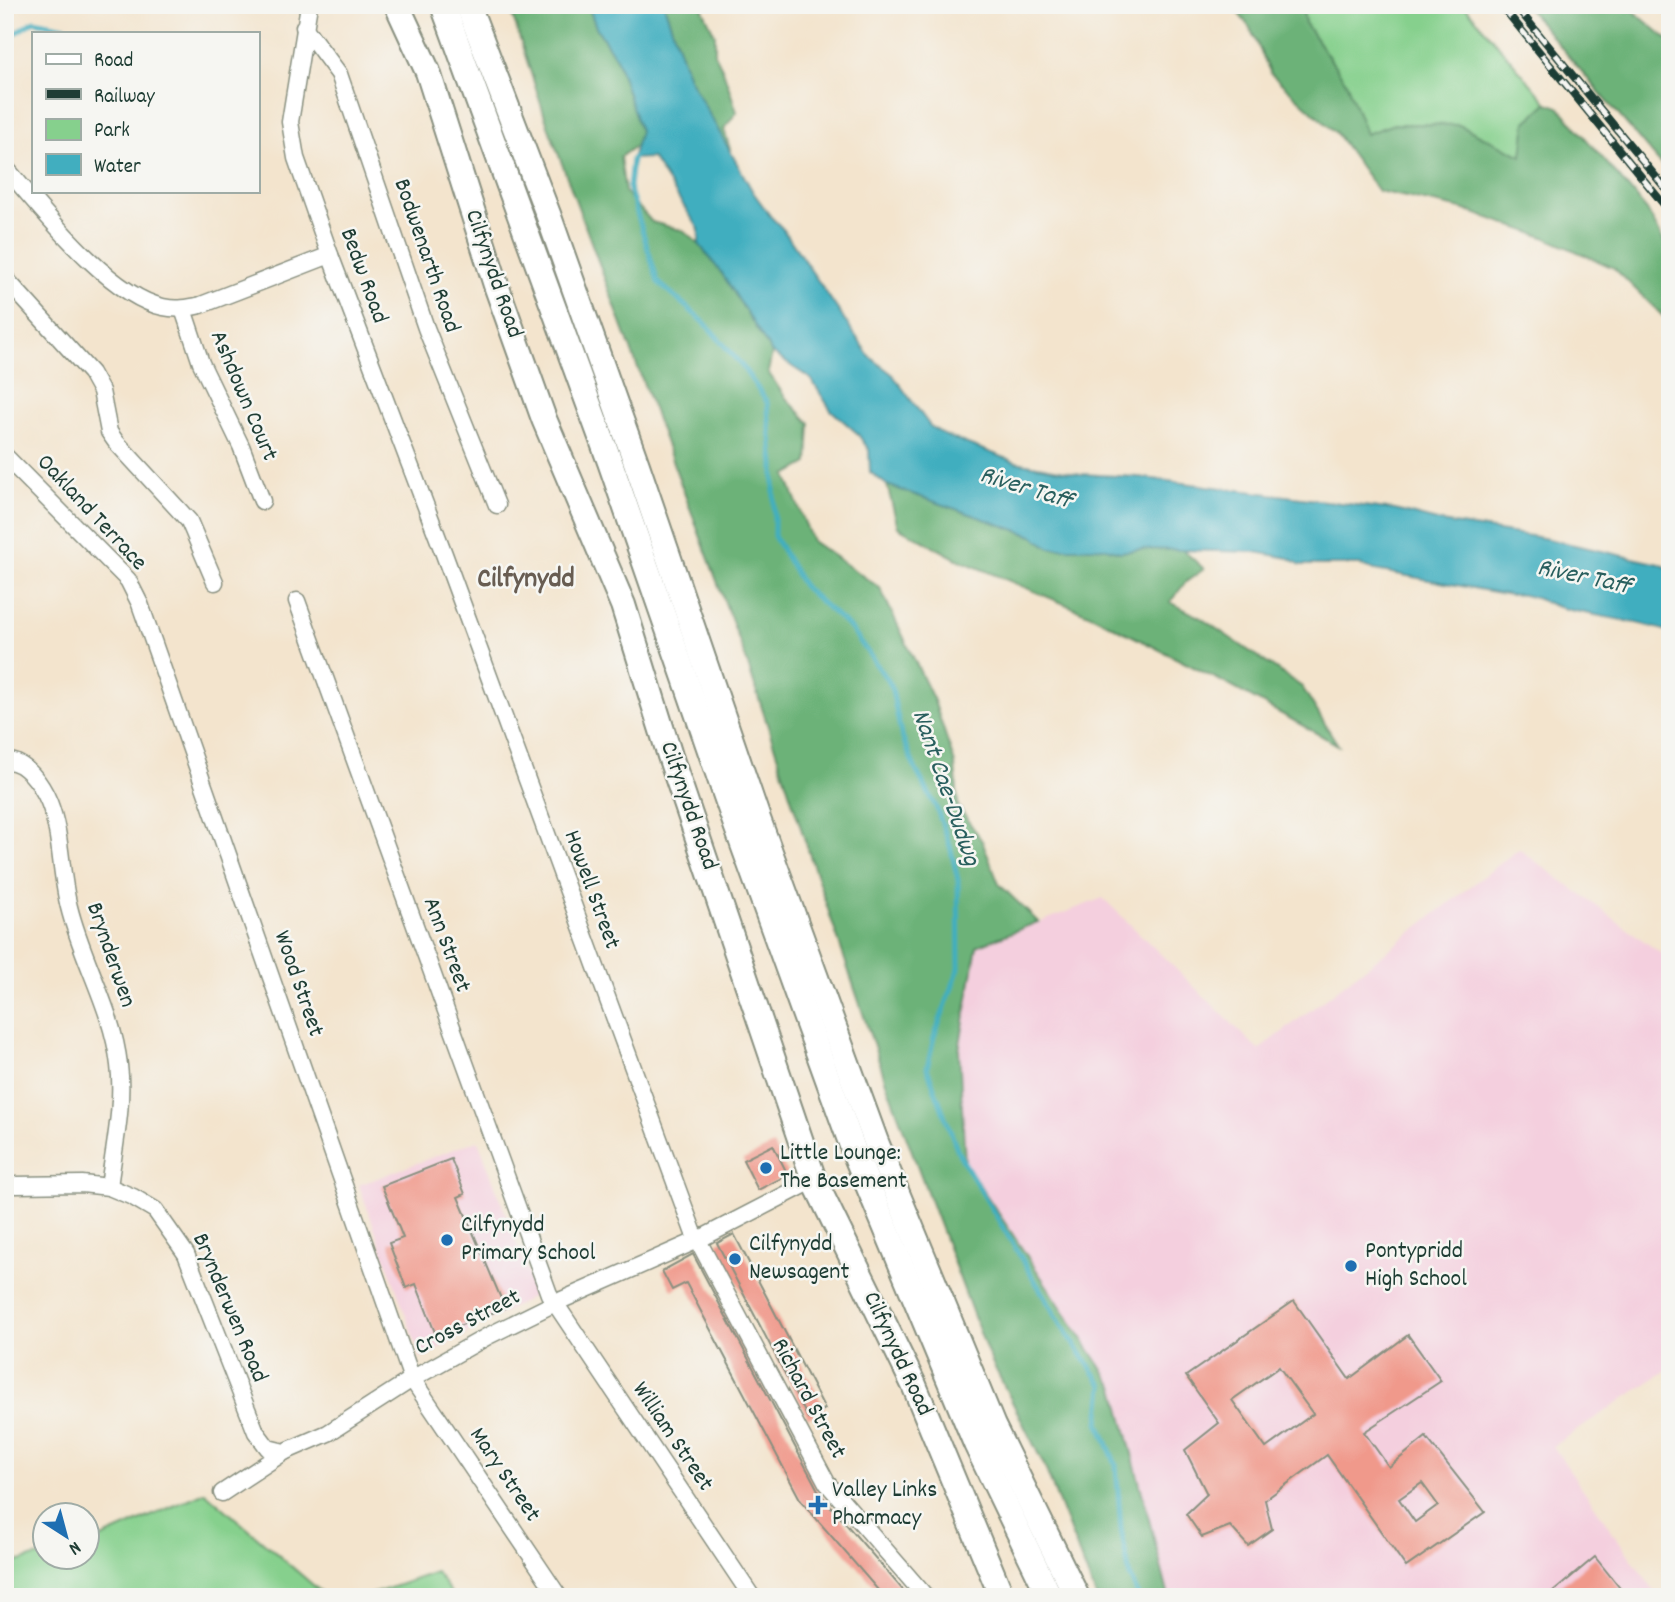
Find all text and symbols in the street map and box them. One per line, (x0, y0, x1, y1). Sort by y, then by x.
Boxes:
legend (32, 32, 259, 192)
text: Road (94, 47, 133, 77)
text: Railway (94, 83, 155, 113)
text: Park (94, 117, 130, 147)
text: Water (94, 153, 141, 183)
street label: Bodwenarth Road (384, 174, 468, 338)
street label: Cilfynydd Road (455, 205, 531, 343)
street label: Bedw Road (330, 224, 396, 328)
street label: Ashdown Court (200, 325, 286, 467)
street label: Oakland Terrace (28, 447, 154, 579)
water label: River Taff (975, 457, 1080, 522)
water label: River Taff (1533, 550, 1638, 607)
district label: Cilfynydd (477, 561, 575, 601)
water label: Nant Cae-Dudwg (901, 705, 990, 873)
street label: Cilfynydd Road (650, 737, 726, 875)
street label: Howell Street (554, 826, 628, 954)
street label: Ann Street (413, 893, 479, 998)
street label: Brynderwen (76, 898, 144, 1012)
street label: Wood Street (264, 926, 332, 1042)
place label: Little Lounge: The Basement (780, 1137, 907, 1199)
marker: Little Lounge: The Basement (758, 1160, 774, 1176)
place label: Cilfynydd Primary School (461, 1209, 596, 1271)
street label: Brynderwen Road (182, 1228, 276, 1388)
place label: Cilfynydd Newsagent (749, 1228, 849, 1290)
marker: Cilfynydd Primary School (439, 1232, 455, 1248)
place label: Pontypridd High School (1365, 1235, 1467, 1297)
marker: Cilfynydd Newsagent (727, 1251, 743, 1267)
marker: Pontypridd High School (1343, 1258, 1359, 1274)
street label: Cross Street (409, 1281, 527, 1365)
street label: Cilfynydd Road (853, 1286, 941, 1422)
street label: Richard Street (762, 1333, 854, 1465)
street label: William Street (623, 1375, 721, 1499)
street label: Mary Street (460, 1421, 548, 1529)
place label: Valley Links Pharmacy (832, 1474, 937, 1536)
marker: Valley Links Pharmacy (810, 1497, 826, 1513)
north arrow (32, 1500, 102, 1570)
text: N (62, 1533, 86, 1561)

